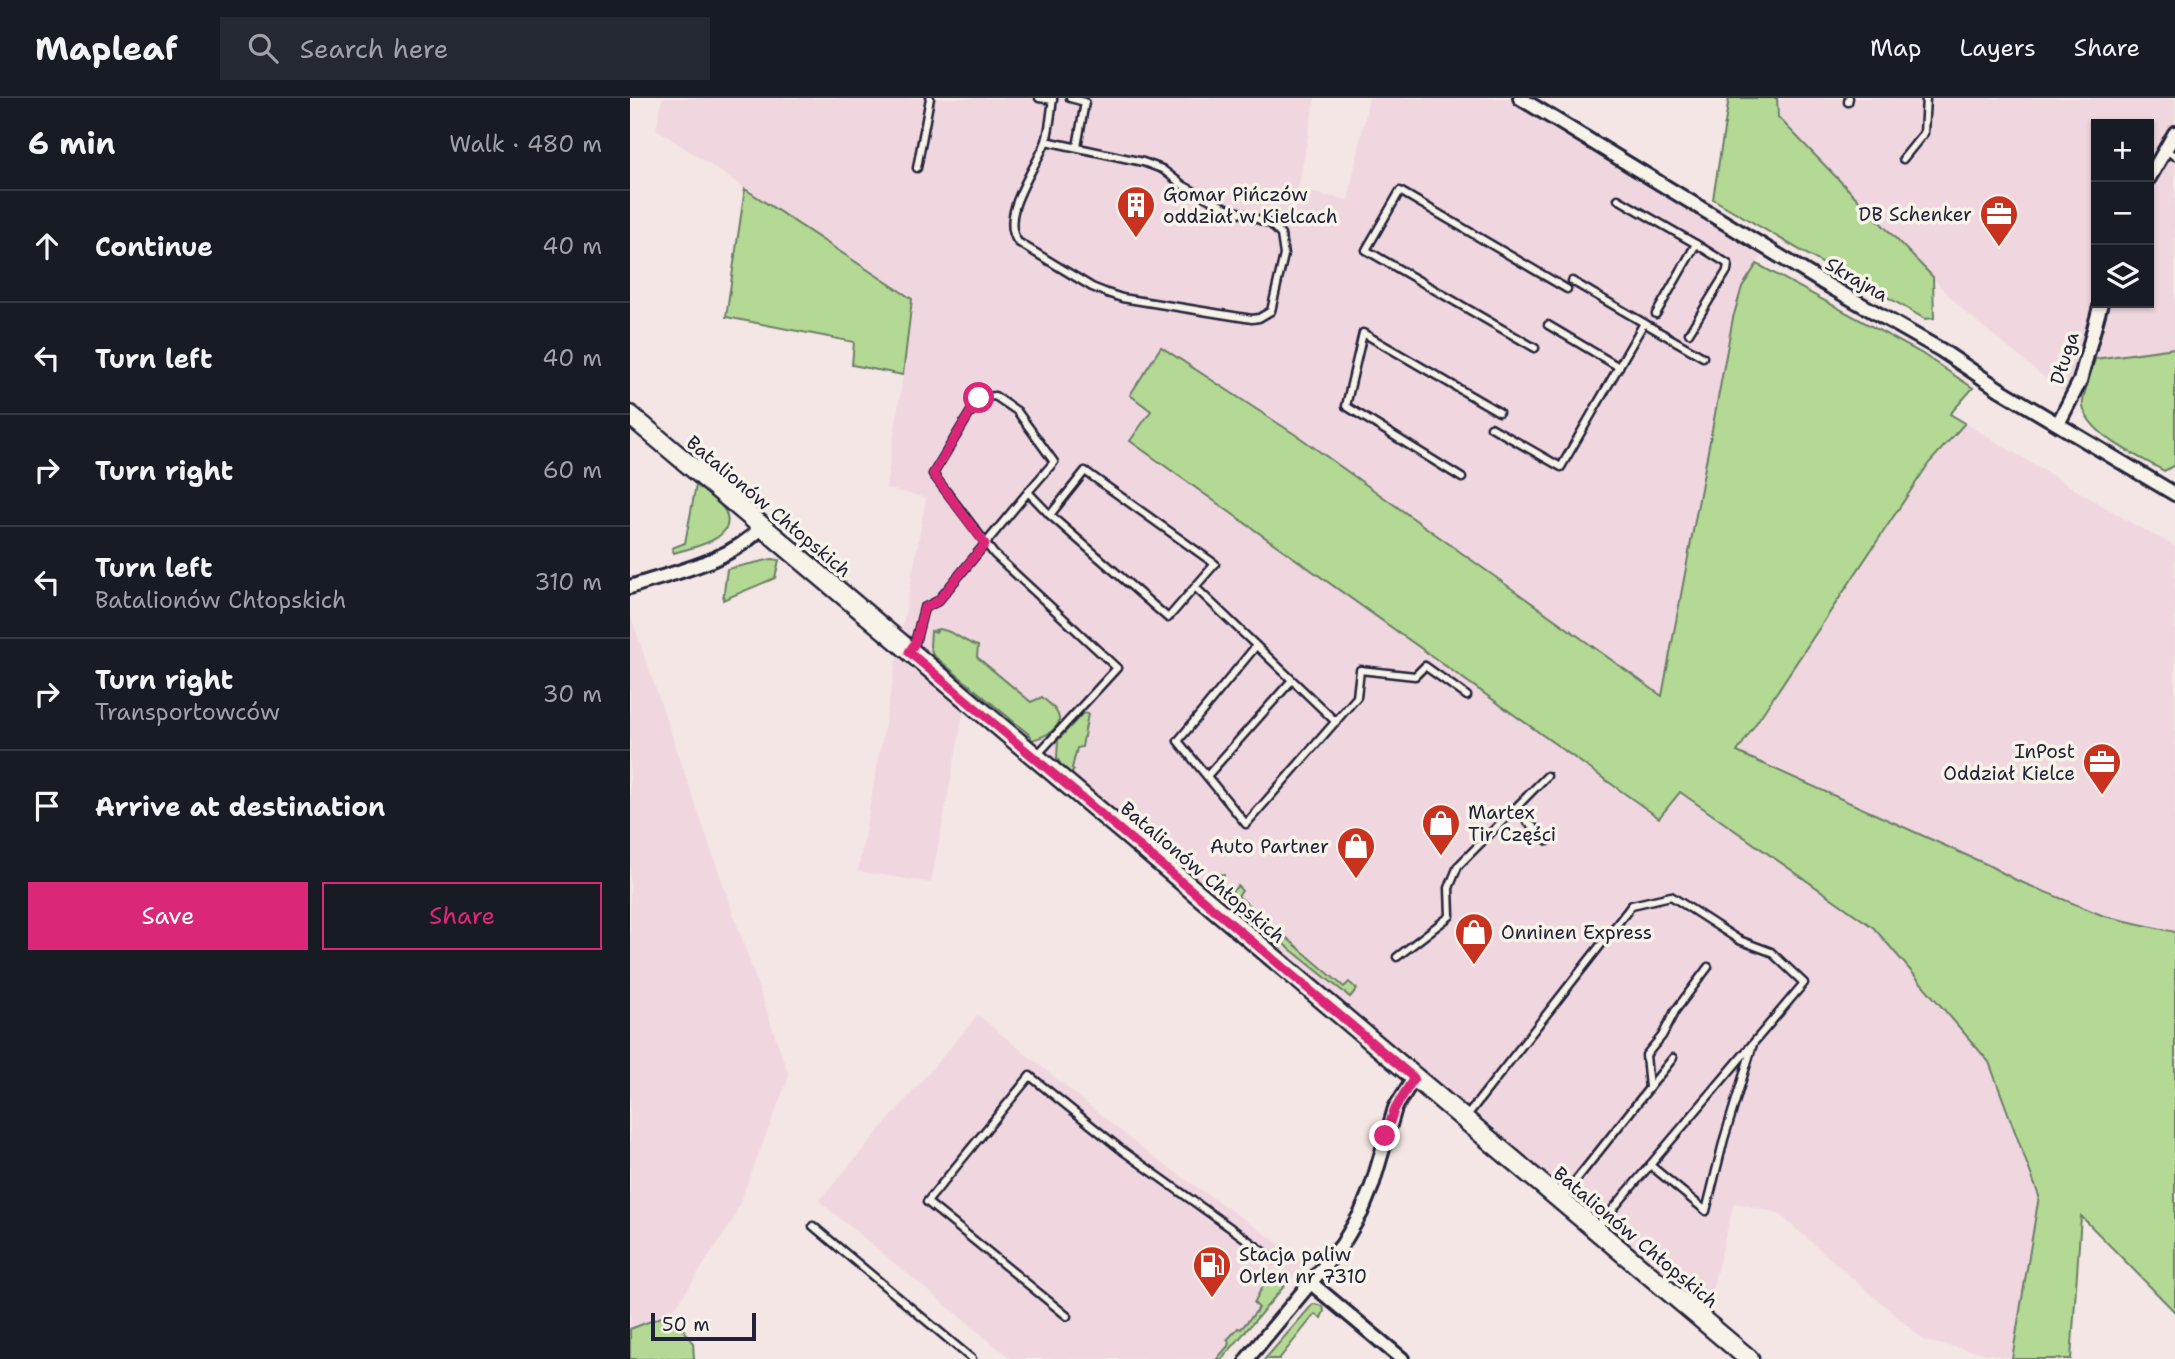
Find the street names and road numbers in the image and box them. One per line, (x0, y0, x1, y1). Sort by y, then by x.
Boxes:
street label: Skrajna (1821, 251, 1893, 308)
street label: Długa (2044, 328, 2085, 388)
street label: Batalionów Chłopskich (681, 430, 856, 583)
street label: Batalionów Chłopskich (1115, 796, 1290, 949)
street label: Batalionów Chłopskich (1548, 1161, 1723, 1314)

